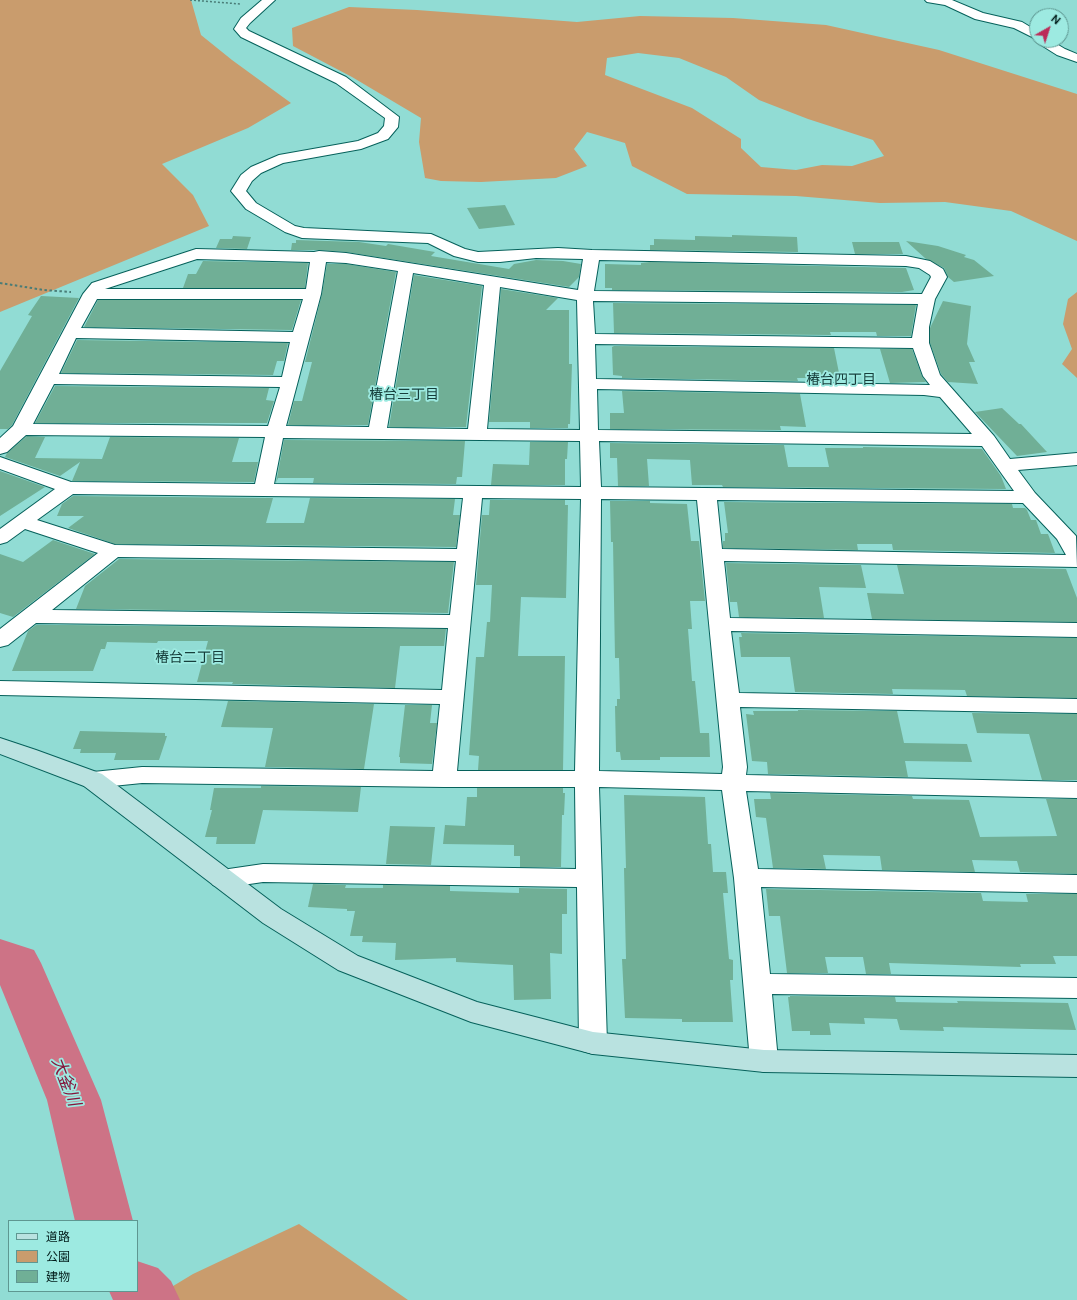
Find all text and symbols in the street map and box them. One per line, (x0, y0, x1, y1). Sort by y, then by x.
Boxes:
north arrow (1029, 8, 1069, 48)
text: N (1048, 11, 1063, 27)
district label: 椿台四丁目 (806, 372, 876, 388)
district label: 椿台三丁目 (369, 387, 439, 403)
district label: 椿台二丁目 (155, 650, 225, 666)
water label: 大釜川 (46, 1055, 84, 1109)
legend (8, 1220, 138, 1292)
text: 道路 (46, 1229, 70, 1245)
text: 公園 (46, 1249, 70, 1265)
text: 建物 (46, 1269, 70, 1285)

